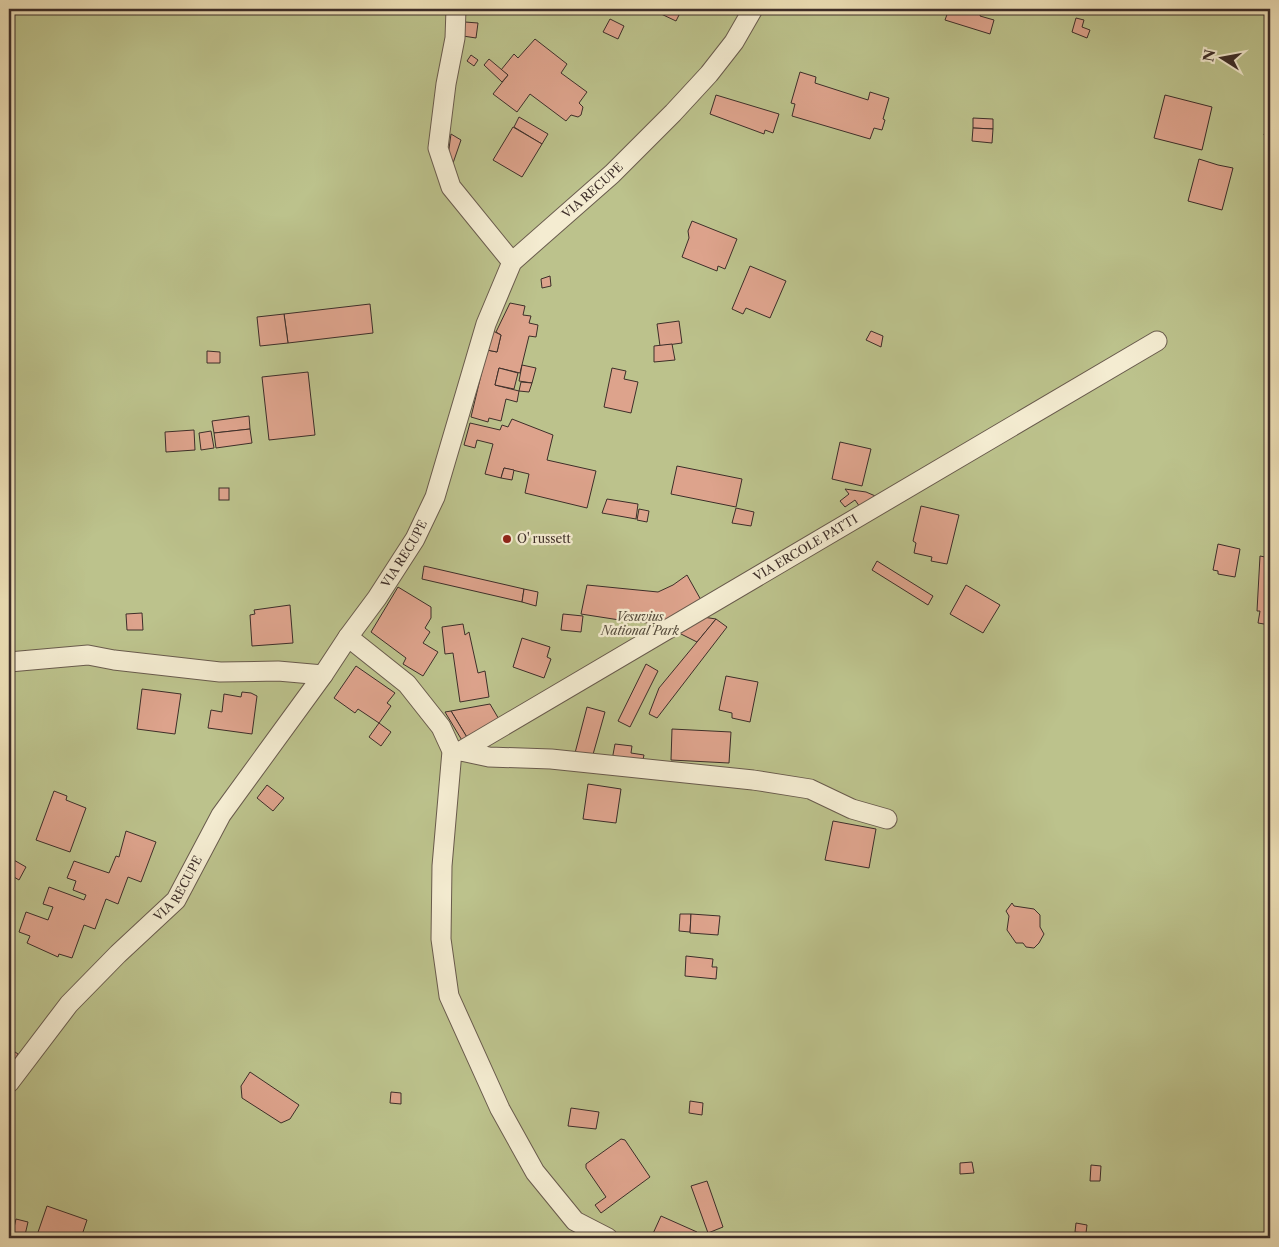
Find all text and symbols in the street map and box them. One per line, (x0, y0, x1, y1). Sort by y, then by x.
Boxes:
north arrow (1196, 32, 1246, 82)
text: N (1199, 48, 1219, 63)
street label: VIA RECUPE (558, 159, 626, 222)
street label: VIA ERCOLE PATTI (750, 511, 860, 584)
street label: VIA RECUPE (377, 517, 430, 591)
place label: O' russett (517, 531, 571, 546)
marker: O' russett (501, 533, 513, 545)
park label: Vesuvius National Park (600, 609, 680, 638)
street label: VIA RECUPE (150, 853, 205, 925)

